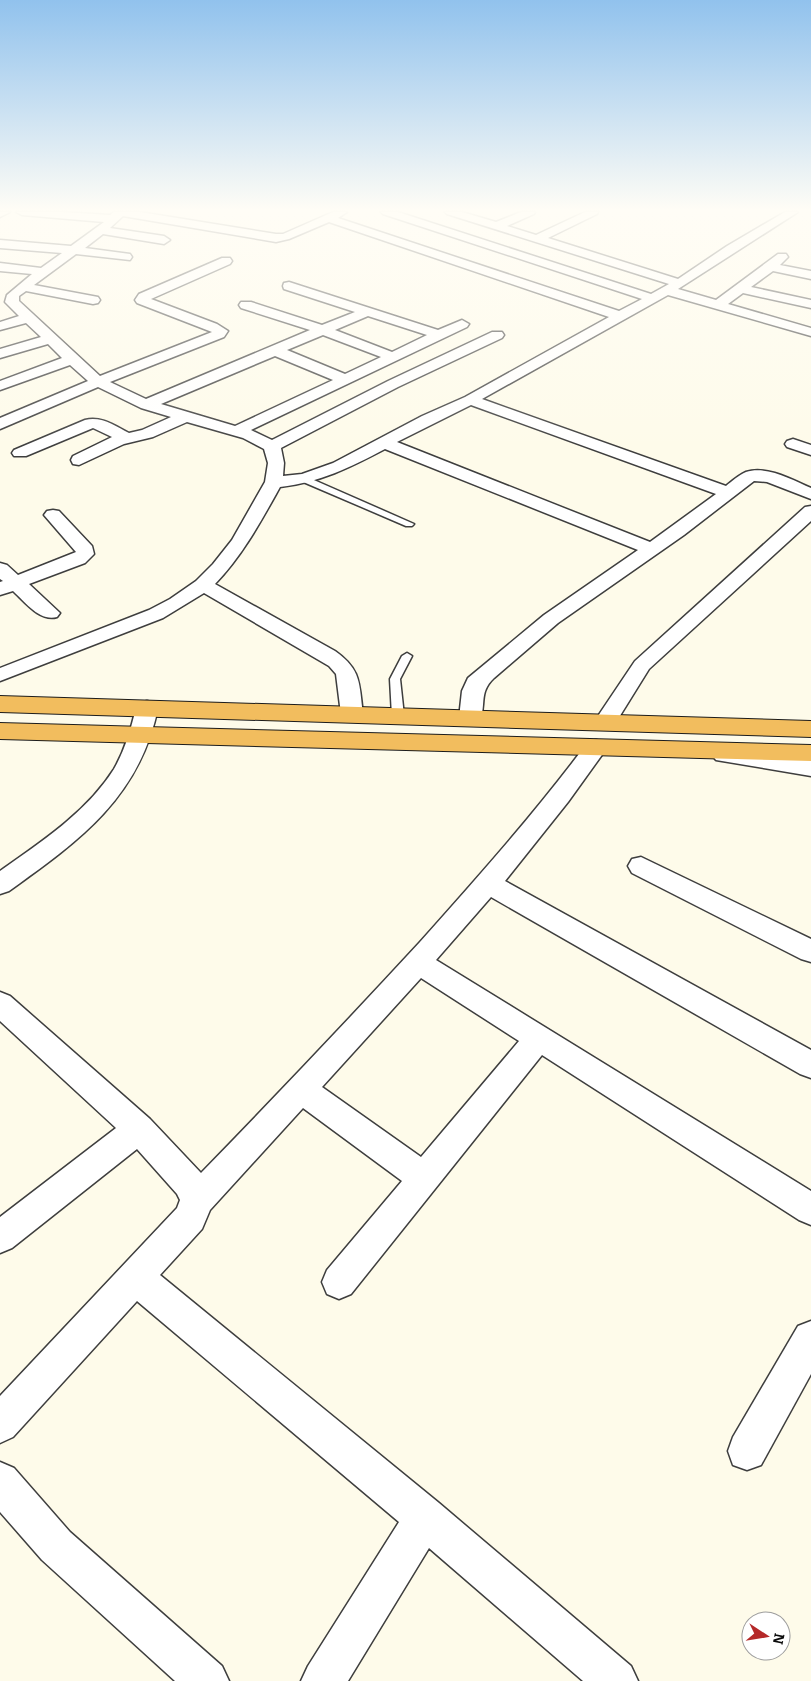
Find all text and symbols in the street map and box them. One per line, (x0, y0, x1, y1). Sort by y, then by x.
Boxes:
north arrow (741, 1611, 791, 1661)
text: N (769, 1632, 788, 1646)

